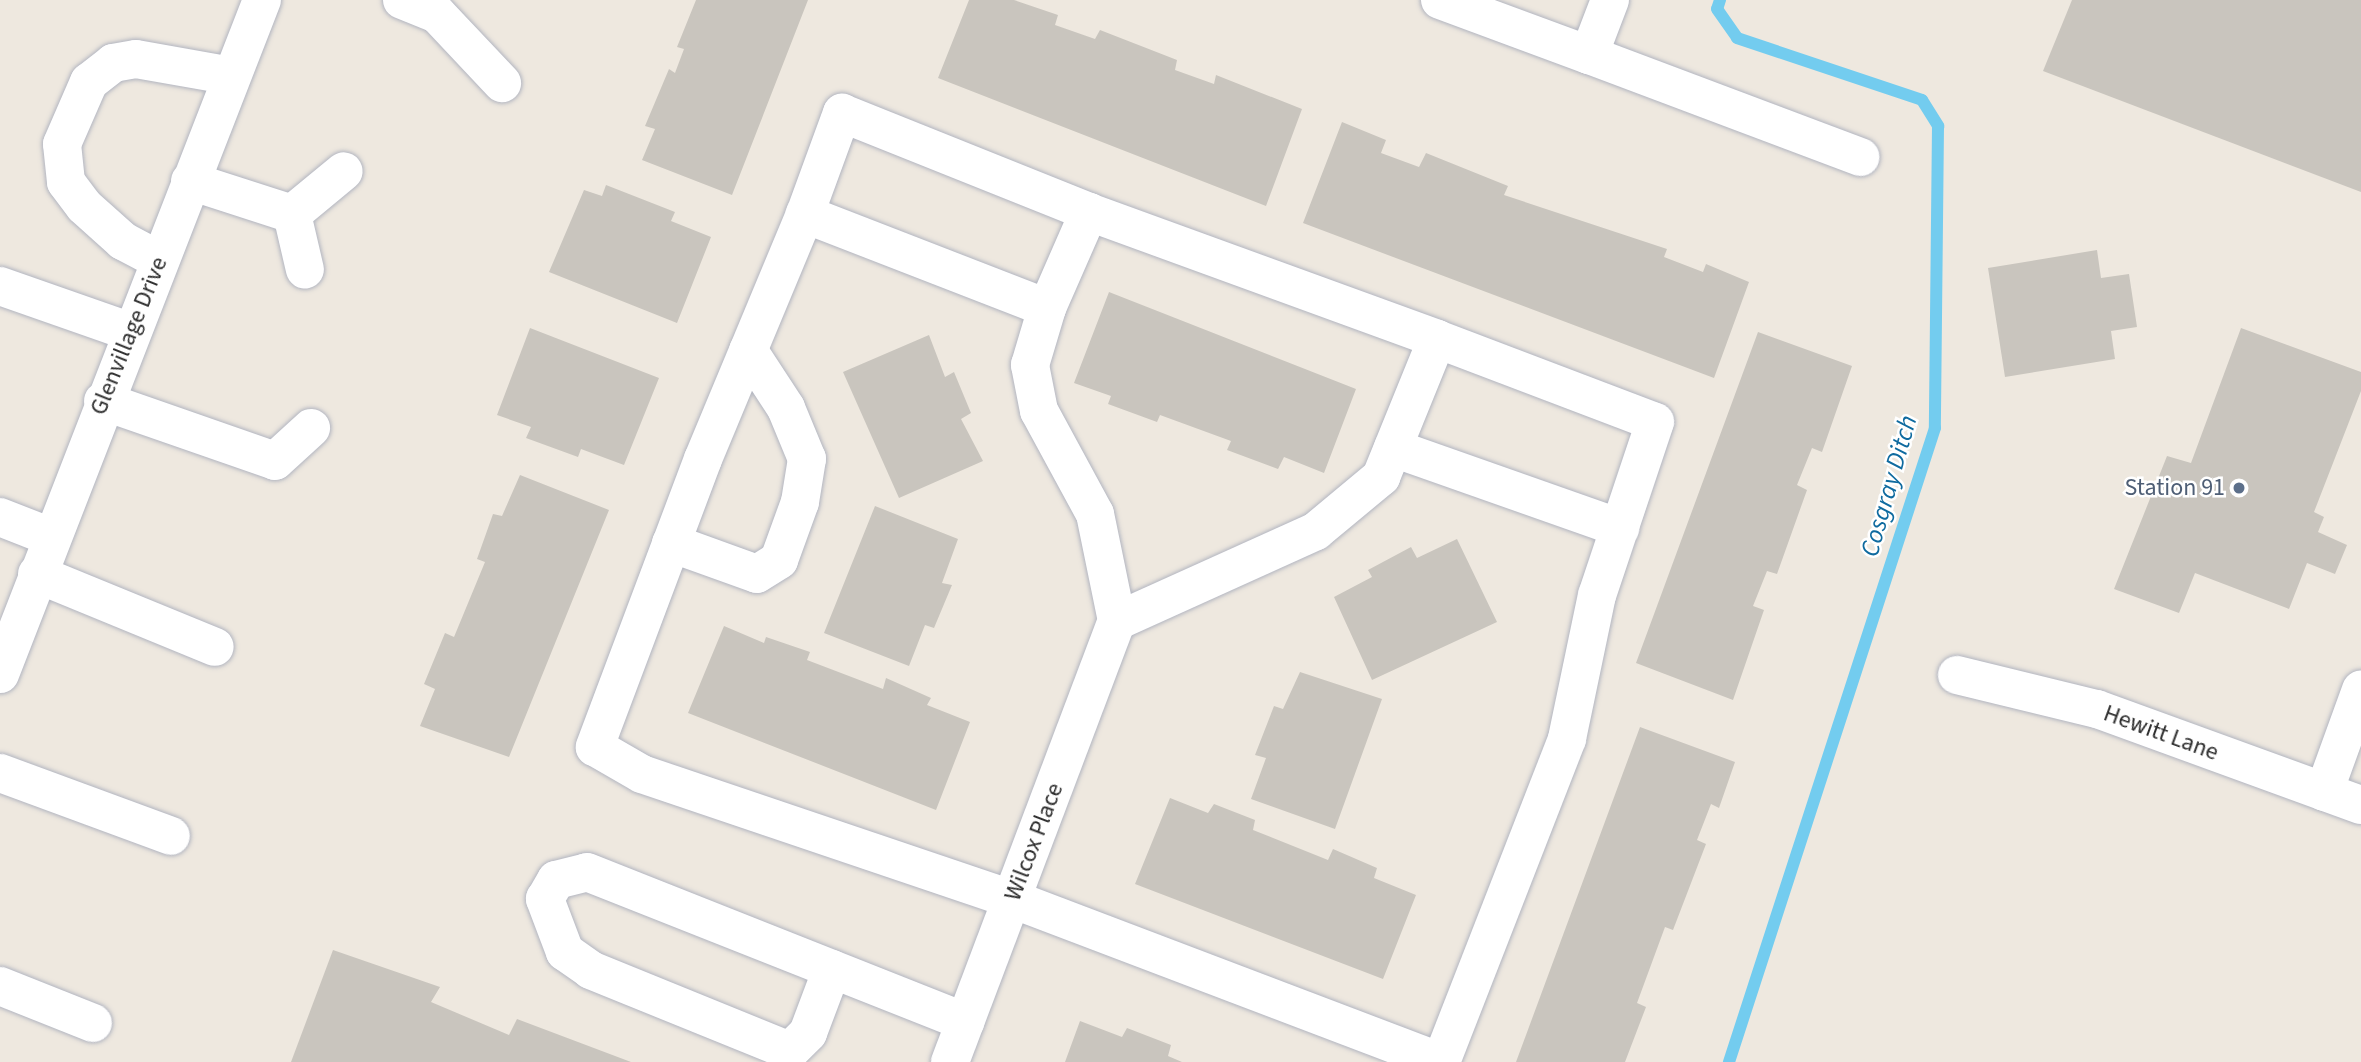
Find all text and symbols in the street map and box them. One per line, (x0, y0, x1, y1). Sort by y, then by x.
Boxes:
street label: Glenvillage Drive (84, 253, 174, 419)
water label: Cosgray Ditch (1854, 412, 1924, 560)
place label: Station 91 (2125, 474, 2225, 502)
marker: Station 91 (2231, 480, 2247, 496)
street label: Hewitt Lane (2100, 699, 2222, 767)
street label: Wilcox Place (998, 779, 1070, 905)

